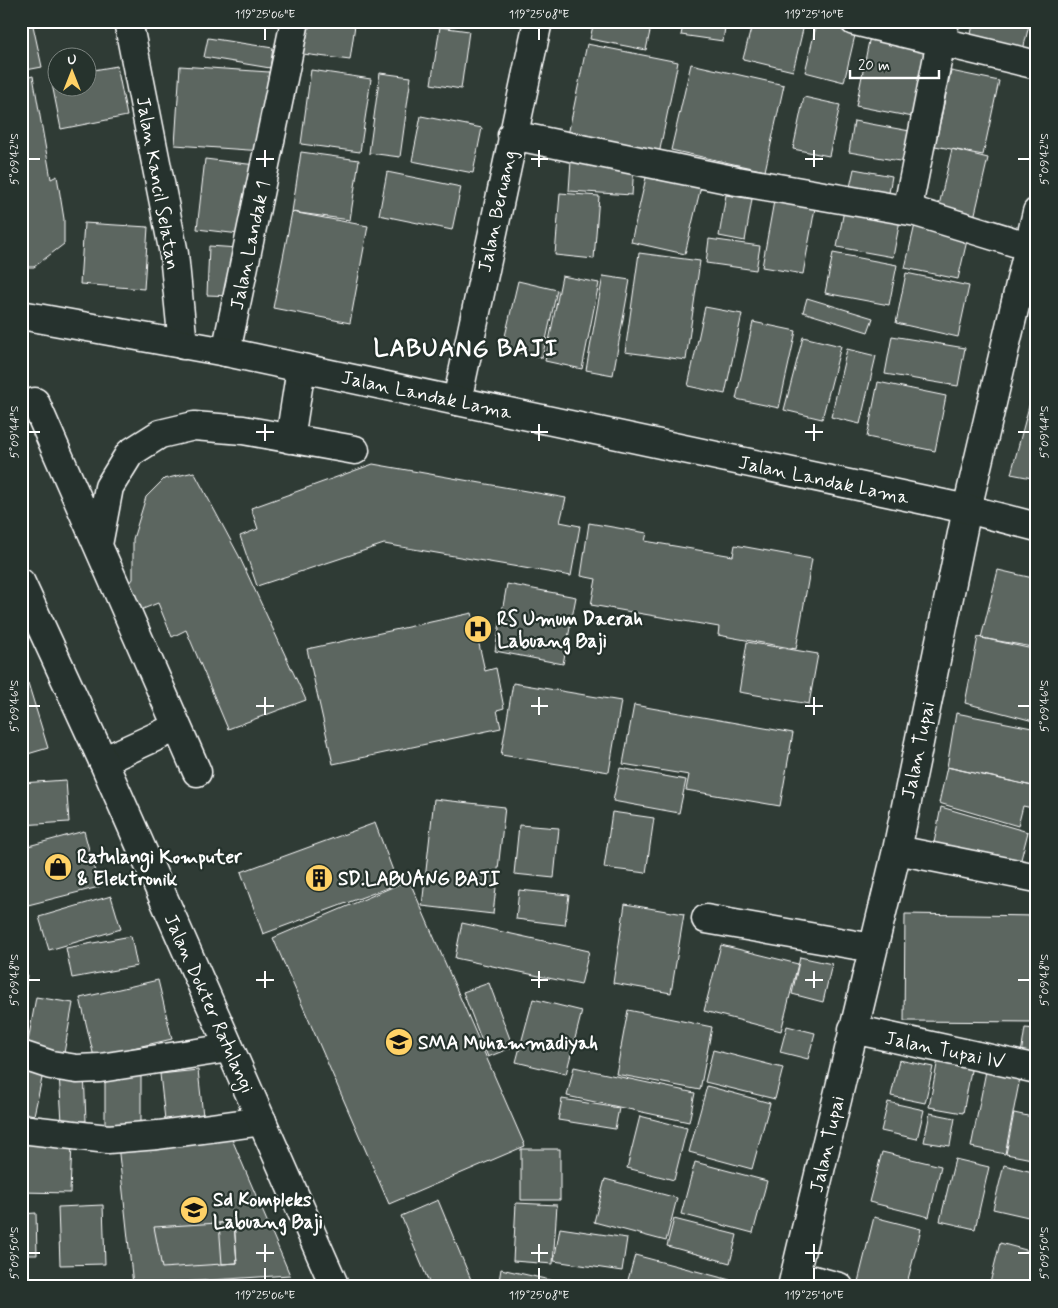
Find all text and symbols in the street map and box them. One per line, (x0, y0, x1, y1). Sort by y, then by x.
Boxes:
text: 119°25'06"E (235, 7, 295, 23)
text: 119°25'08"E (509, 7, 569, 23)
text: 119°25'10"E (784, 7, 844, 23)
north arrow (48, 48, 98, 98)
scale bar (850, 48, 939, 80)
text: U (67, 51, 77, 69)
text: 20 m (858, 56, 890, 76)
street label: Jalan Kancil Selatan (130, 95, 185, 272)
text: 5°09'42"S (7, 133, 23, 185)
text: 5°09'42"S (1037, 133, 1053, 185)
street label: Jalan Beruang (472, 148, 524, 275)
street label: Jalan Landak 1 (225, 179, 276, 312)
district label: LABUANG BAJI (374, 334, 558, 365)
street label: Jalan Landak Lama (339, 365, 515, 426)
text: 5°09'44"S (7, 405, 23, 458)
text: 5°09'44"S (1037, 405, 1053, 458)
street label: Jalan Landak Lama (736, 450, 912, 511)
place label: RS Umum Daerah Labuang Baji (497, 607, 643, 655)
hospital icon: RS Umum Daerah Labuang Baji (463, 614, 493, 644)
text: 5°09'46"S (7, 680, 23, 732)
text: 5°09'46"S (1037, 680, 1053, 732)
street label: Jalan Tupai (896, 699, 941, 801)
place label: Ratulangi Komputer & Elektronik (77, 845, 243, 892)
shop icon: Ratulangi Komputer & Elektronik (43, 852, 73, 882)
building icon: SD.LABUANG BAJI (304, 863, 334, 893)
place label: SD.LABUANG BAJI (338, 867, 500, 892)
street label: Jalan Dokter Ratulangi (156, 910, 259, 1098)
text: 5°09'48"S (7, 954, 23, 1006)
text: 5°09'48"S (1037, 954, 1053, 1006)
street label: Jalan Tupai IV (883, 1026, 1007, 1075)
school or university icon: SMA Muhammadiyah (384, 1027, 414, 1057)
place label: SMA Muhammadiyah (418, 1031, 598, 1056)
street label: Jalan Tupai (804, 1093, 851, 1195)
place label: Sd Kompleks Labuang Baji (213, 1188, 323, 1236)
school or university icon: Sd Kompleks Labuang Baji (179, 1195, 209, 1225)
text: 5°09'50"S (7, 1226, 23, 1279)
text: 5°09'50"S (1037, 1226, 1053, 1279)
text: 119°25'06"E (235, 1288, 295, 1304)
text: 119°25'08"E (509, 1288, 569, 1304)
text: 119°25'10"E (784, 1288, 844, 1304)

